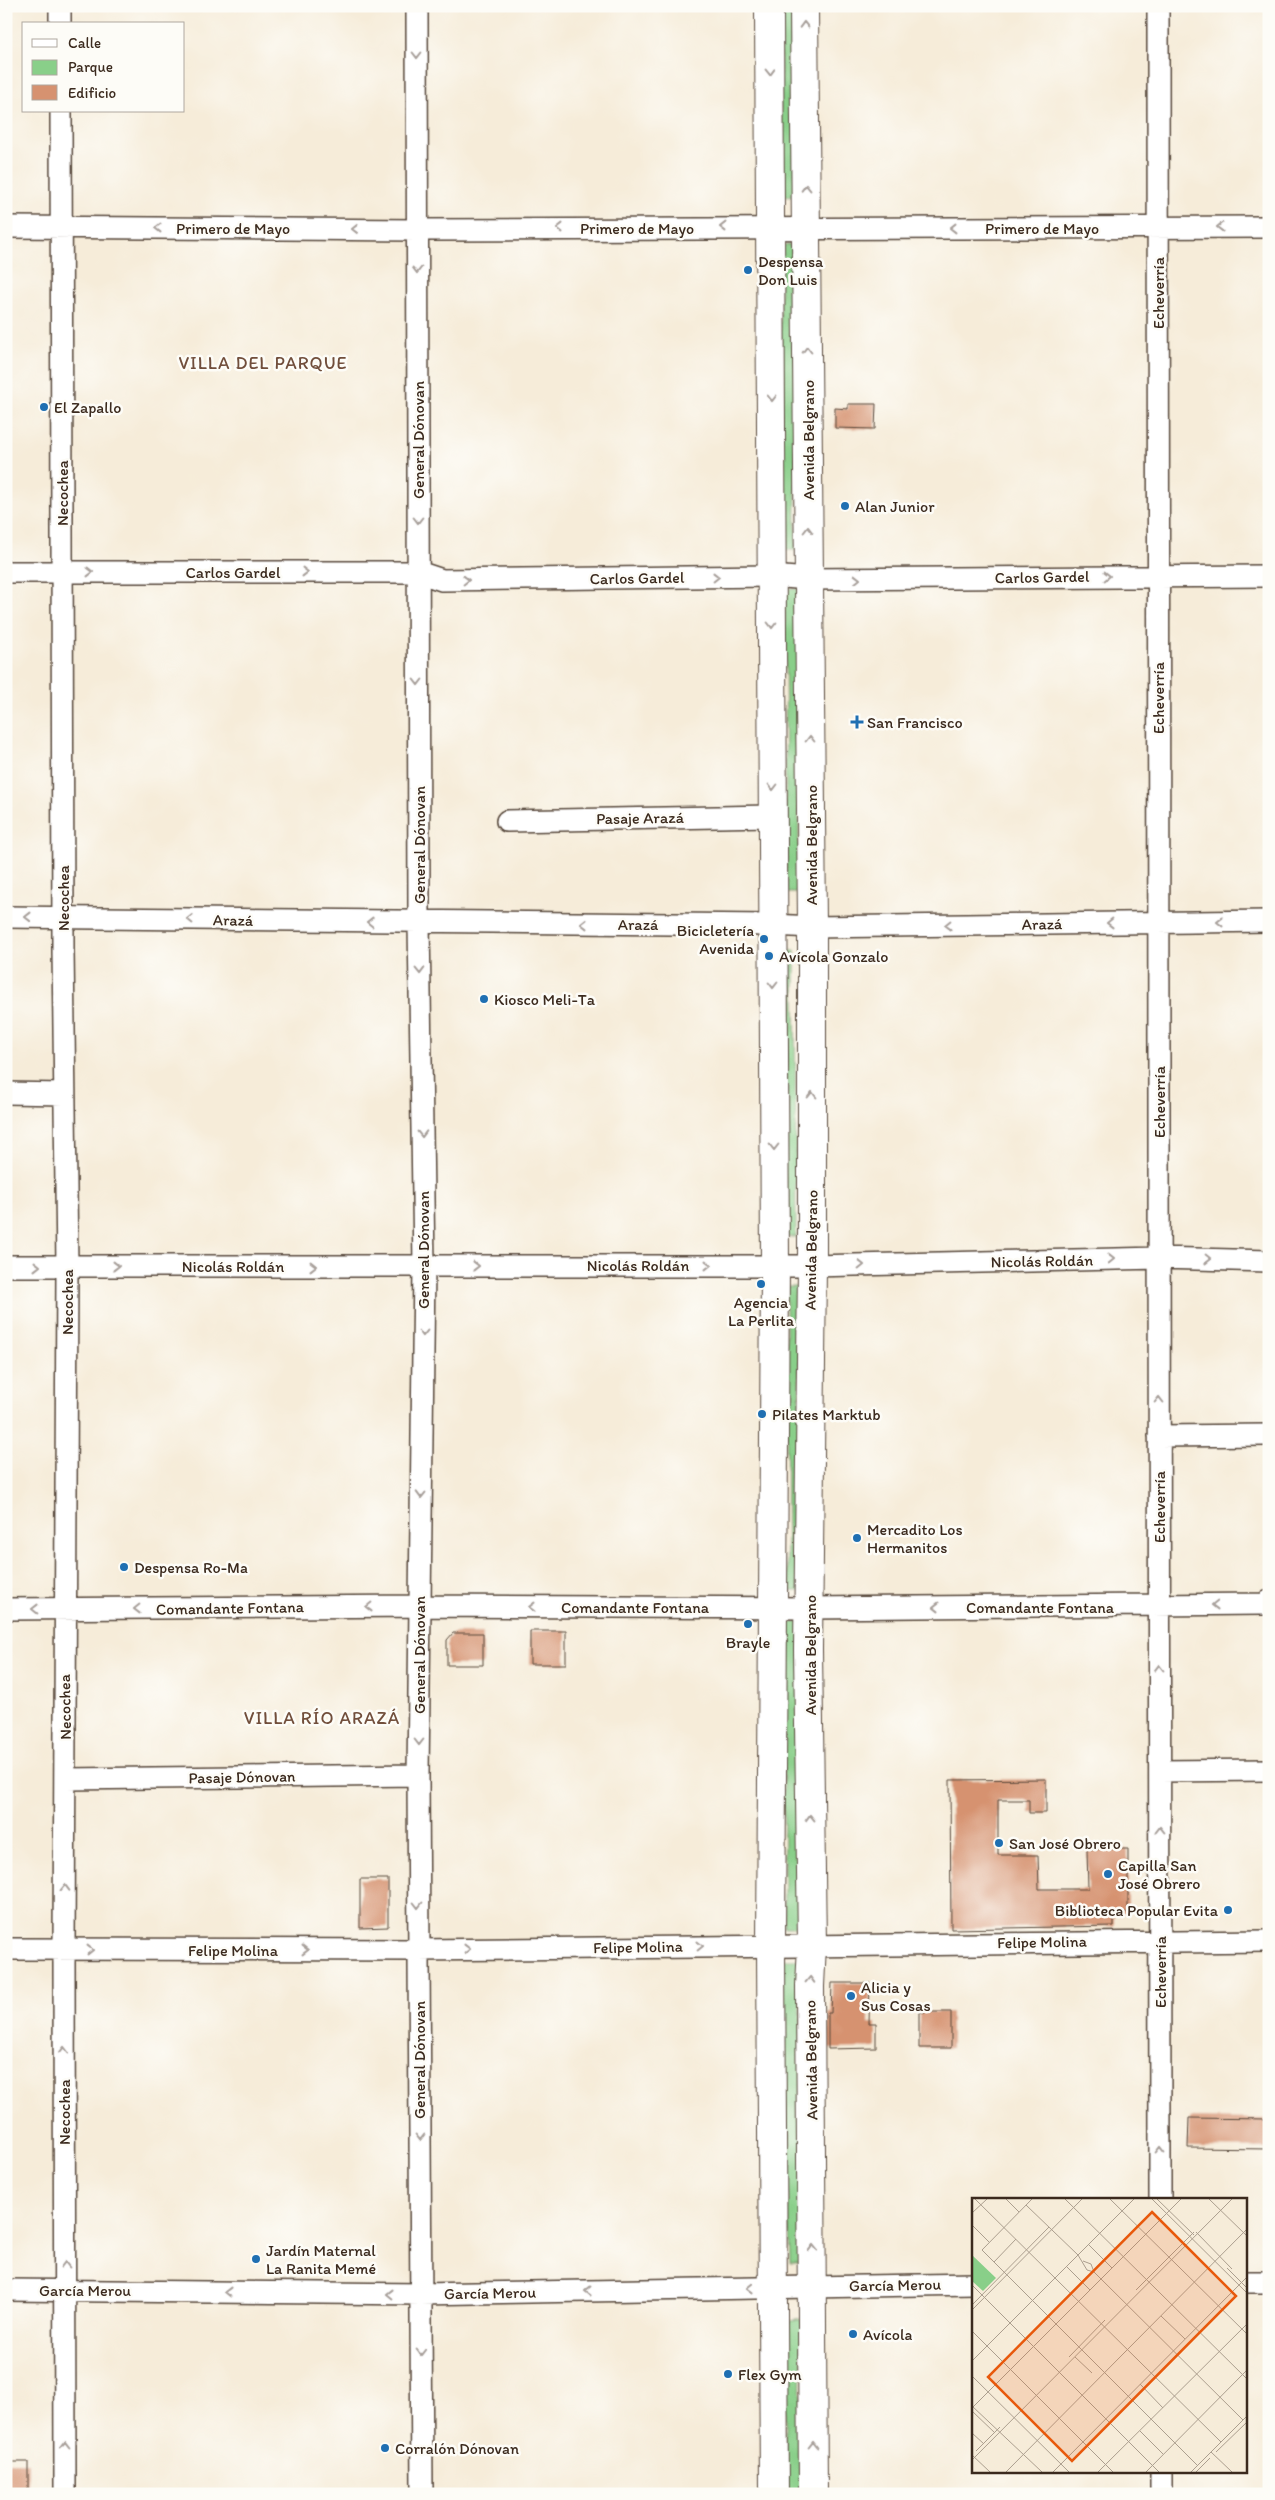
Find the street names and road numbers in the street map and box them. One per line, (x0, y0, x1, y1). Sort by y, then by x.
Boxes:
street label: Primero de Mayo (176, 219, 290, 238)
street label: Primero de Mayo (580, 219, 694, 238)
street label: Primero de Mayo (985, 219, 1099, 238)
street label: Echeverría (1149, 256, 1168, 329)
street label: Avenida Belgrano (799, 380, 818, 500)
street label: General Dónovan (409, 381, 428, 499)
street label: Necochea (53, 459, 72, 526)
street label: Carlos Gardel (186, 563, 281, 582)
street label: Carlos Gardel (994, 567, 1090, 587)
street label: Carlos Gardel (589, 568, 685, 588)
street label: Echeverría (1149, 661, 1168, 734)
street label: Avenida Belgrano (802, 785, 821, 905)
street label: General Dónovan (410, 786, 429, 904)
street label: Pasaje Arazá (596, 808, 685, 828)
street label: Necochea (54, 864, 73, 931)
street label: Arazá (213, 910, 254, 930)
street label: Arazá (1022, 914, 1063, 934)
street label: Arazá (618, 915, 659, 934)
street label: Echeverría (1150, 1065, 1169, 1138)
street label: Avenida Belgrano (800, 1190, 822, 1310)
street label: General Dónovan (414, 1191, 433, 1309)
street label: Nicolás Roldán (991, 1251, 1093, 1271)
street label: Nicolás Roldán (587, 1256, 689, 1275)
street label: Nicolás Roldán (182, 1257, 284, 1276)
street label: Necochea (58, 1268, 77, 1335)
street label: Echeverría (1150, 1470, 1169, 1543)
street label: Avenida Belgrano (801, 1595, 820, 1715)
street label: General Dónovan (410, 1596, 429, 1714)
street label: Comandante Fontana (156, 1597, 305, 1619)
street label: Comandante Fontana (561, 1598, 710, 1617)
street label: Comandante Fontana (966, 1598, 1115, 1617)
street label: Necochea (55, 1673, 75, 1740)
street label: Pasaje Dónovan (188, 1767, 296, 1787)
street label: Felipe Molina (997, 1932, 1088, 1952)
street label: Echeverría (1151, 1935, 1170, 2008)
street label: Felipe Molina (593, 1937, 684, 1957)
street label: Felipe Molina (188, 1941, 279, 1960)
street label: Avenida Belgrano (800, 2000, 822, 2120)
street label: General Dónovan (410, 2001, 429, 2119)
street label: Necochea (55, 2078, 74, 2145)
street label: García Merou (849, 2275, 941, 2295)
street label: García Merou (39, 2281, 131, 2300)
street label: García Merou (444, 2283, 536, 2303)

